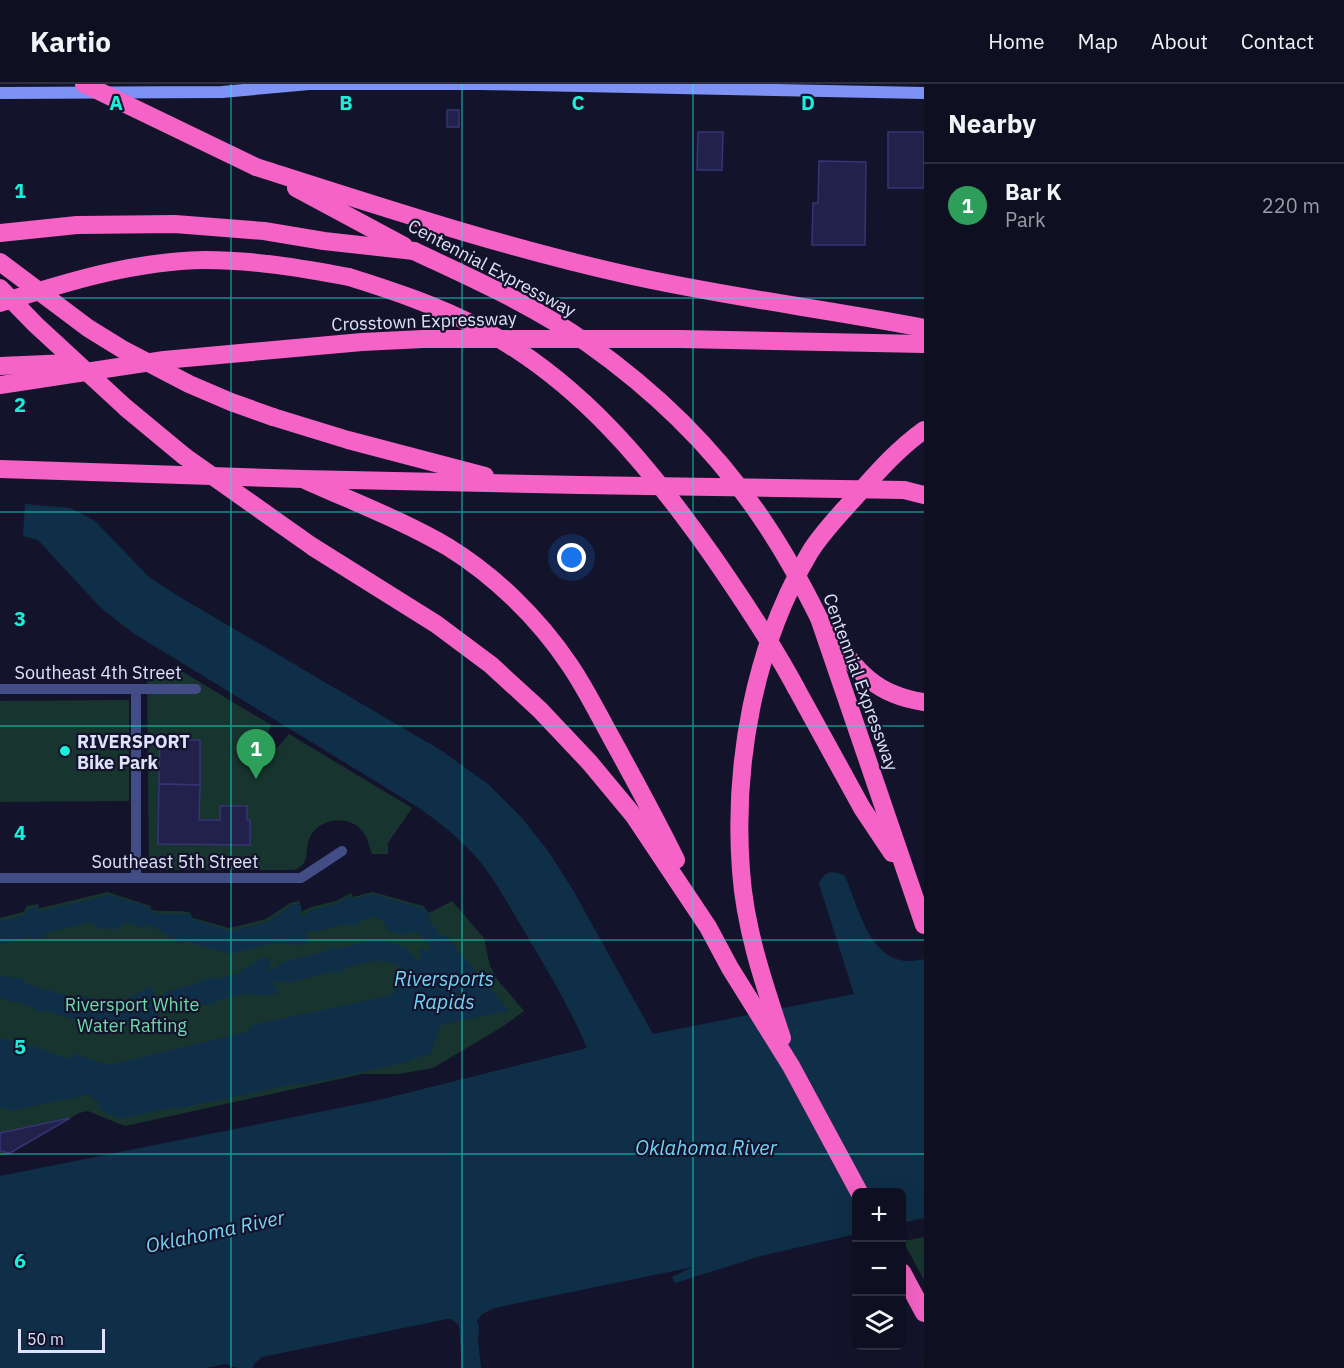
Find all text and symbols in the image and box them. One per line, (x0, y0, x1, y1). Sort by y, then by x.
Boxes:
text: Kartio (30, 23, 111, 60)
text: Home (988, 27, 1045, 55)
text: Map (1078, 27, 1118, 55)
text: About (1151, 27, 1208, 55)
text: Contact (1241, 27, 1314, 55)
text: A (109, 89, 123, 116)
text: B (339, 89, 353, 116)
text: C (571, 89, 585, 116)
text: D (801, 89, 815, 116)
text: Nearby (948, 106, 1036, 140)
text: 1 (14, 177, 26, 204)
text: Bar K (1005, 177, 1062, 206)
text: 1 (962, 192, 974, 219)
text: 220 m (1262, 192, 1320, 219)
text: Park (1005, 206, 1045, 233)
street label: Centennial Expressway (404, 214, 580, 322)
street label: Crosstown Expressway (331, 306, 517, 336)
text: 2 (14, 391, 26, 418)
your location (557, 543, 586, 572)
street label: Centennial Expressway (818, 590, 904, 774)
text: 3 (14, 605, 26, 632)
street label: Southeast 4th Street (15, 661, 181, 684)
place label: RIVERSPORT Bike Park (77, 730, 190, 774)
pin: 1 (236, 730, 276, 779)
marker: RIVERSPORT Bike Park (58, 744, 72, 758)
text: 4 (14, 819, 26, 846)
street label: Southeast 5th Street (92, 850, 258, 873)
water label: Riversports Rapids (394, 965, 494, 1015)
park label: Riversport White Water Rafting (65, 993, 199, 1037)
text: 5 (14, 1033, 26, 1060)
water label: Oklahoma River (635, 1134, 777, 1161)
map controls (852, 1188, 906, 1350)
button: + (852, 1188, 906, 1242)
water label: Oklahoma River (143, 1203, 288, 1259)
button: − (852, 1242, 906, 1296)
text: 6 (14, 1247, 26, 1274)
button: layers (852, 1296, 906, 1350)
scale bar (18, 1326, 105, 1354)
text: 50 m (27, 1329, 64, 1349)

